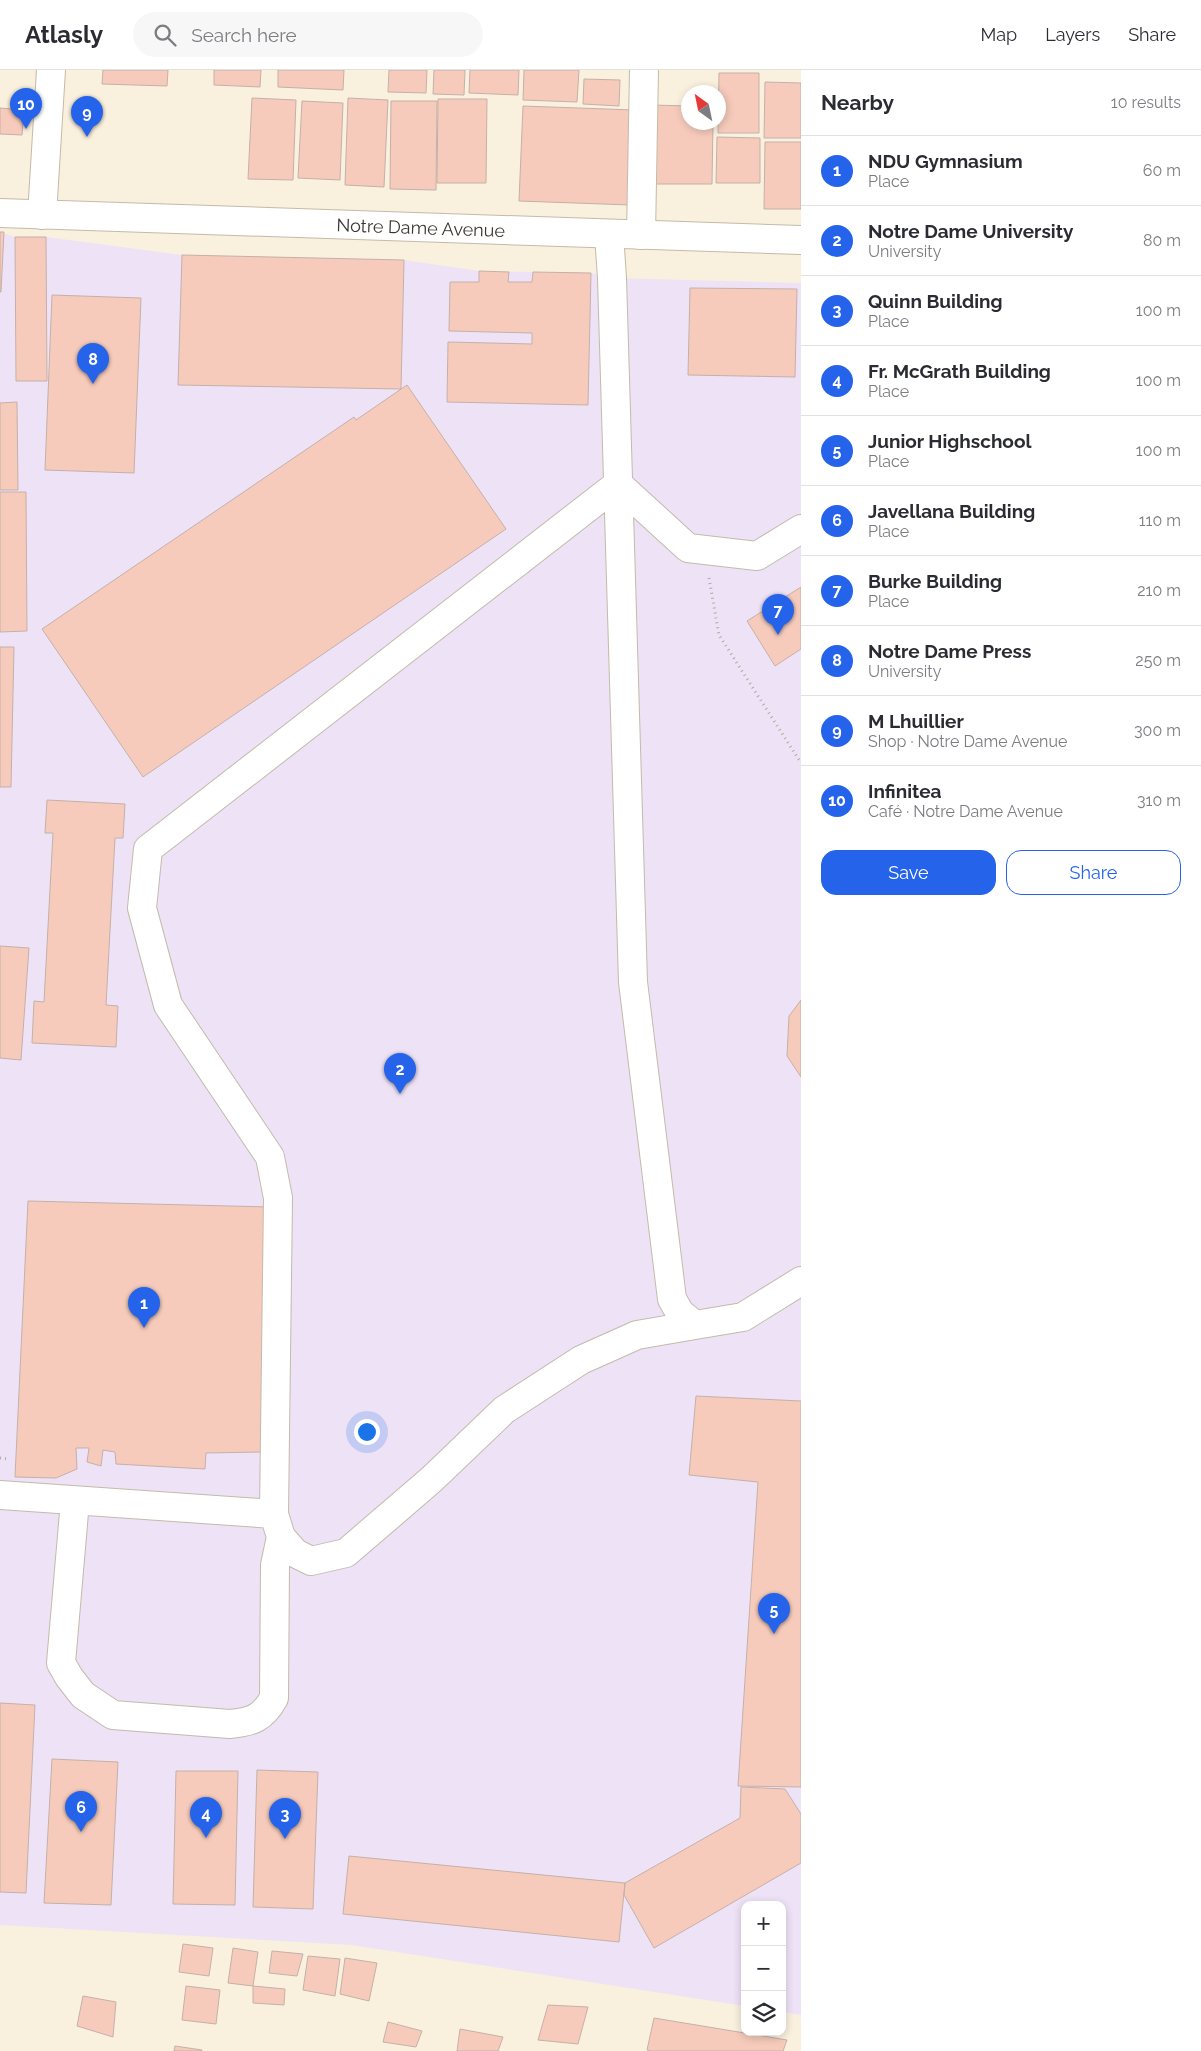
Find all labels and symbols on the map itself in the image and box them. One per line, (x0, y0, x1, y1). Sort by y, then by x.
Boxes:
north arrow (681, 85, 726, 130)
pin: 10 (10, 88, 42, 129)
pin: 9 (71, 96, 103, 137)
street label: Notre Dame Avenue (336, 214, 506, 241)
pin: 8 (77, 343, 109, 384)
pin: 7 (762, 594, 794, 635)
pin: 2 (384, 1053, 416, 1094)
pin: 1 (128, 1287, 160, 1328)
your location (354, 1419, 380, 1445)
pin: 5 (758, 1593, 790, 1634)
pin: 6 (65, 1791, 97, 1832)
pin: 4 (190, 1797, 222, 1838)
pin: 3 (269, 1798, 301, 1839)

